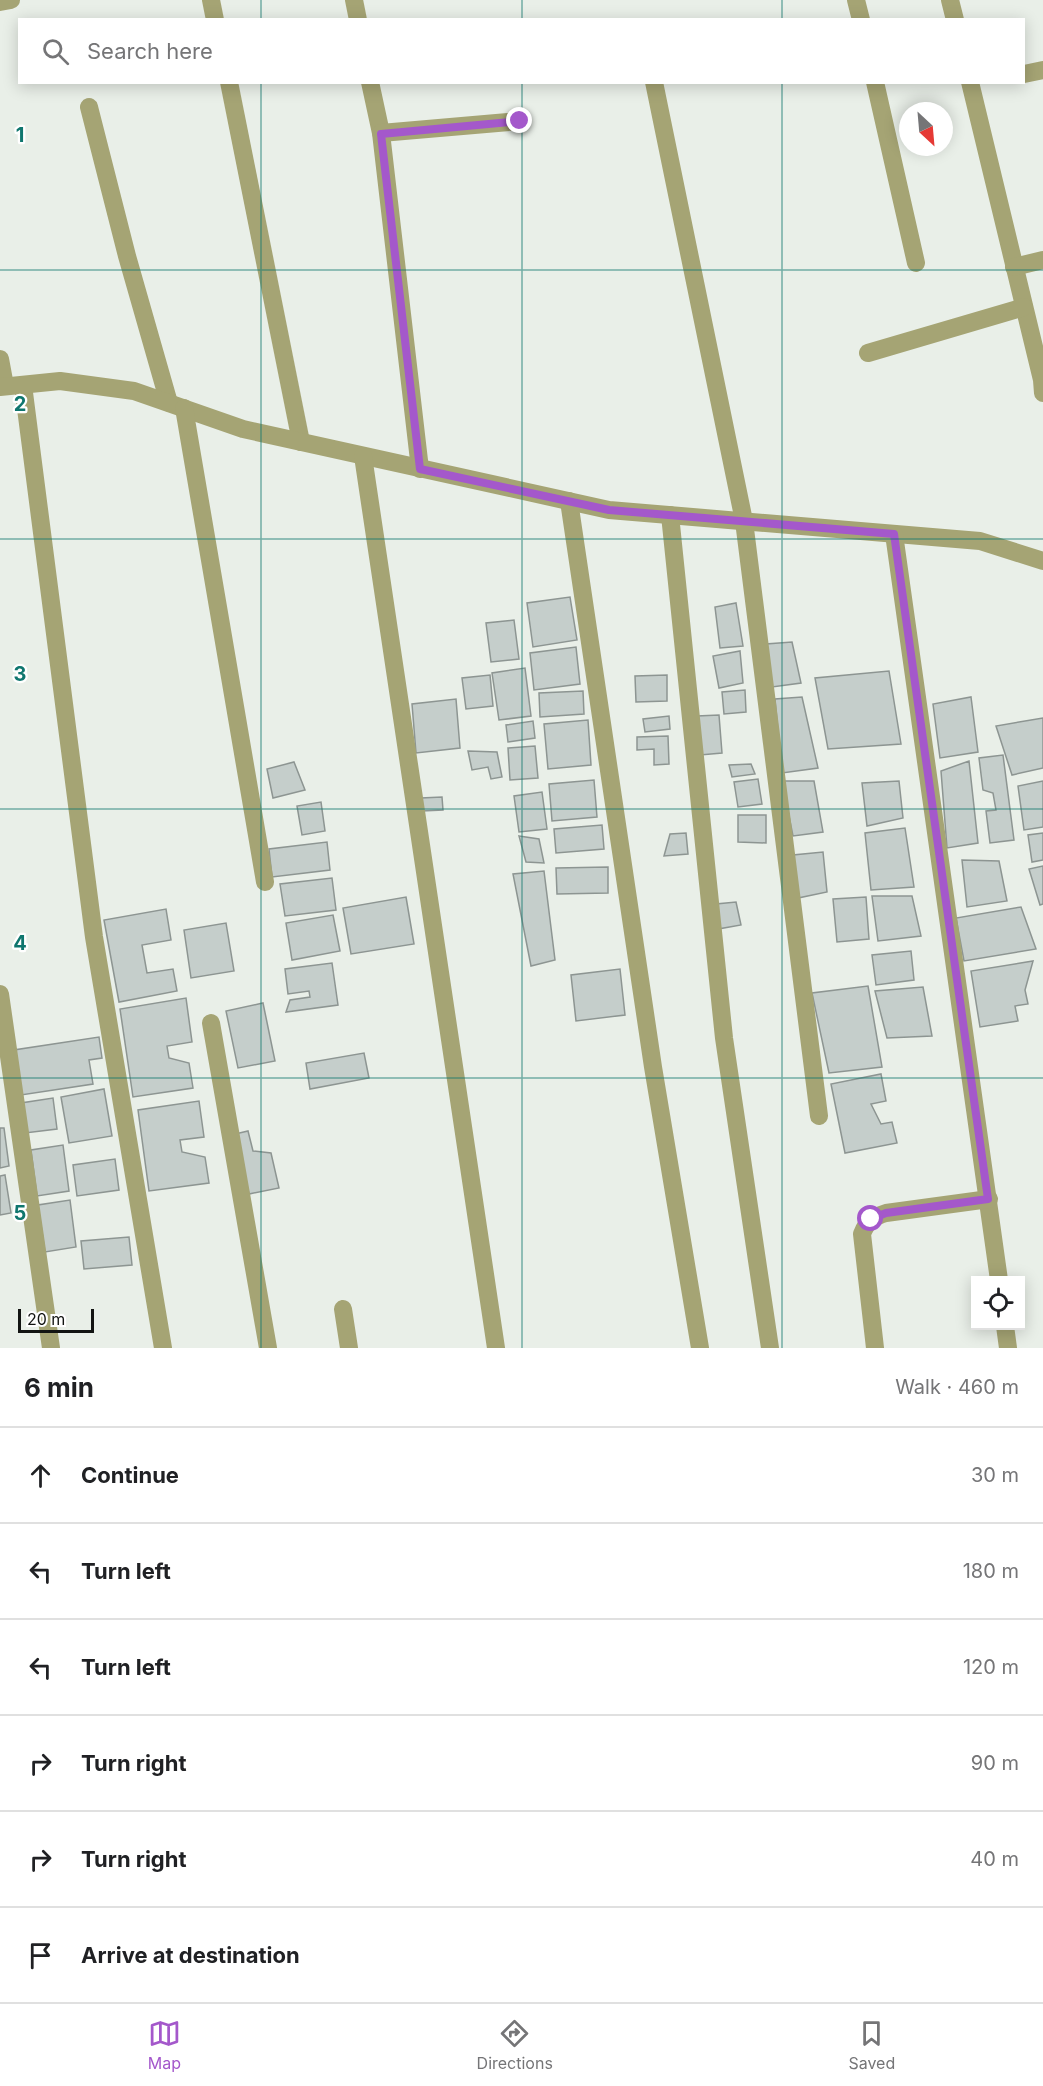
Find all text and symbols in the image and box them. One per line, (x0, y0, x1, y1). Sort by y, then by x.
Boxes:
search box (18, 18, 1025, 84)
icon: search (39, 35, 72, 68)
text: Search here (87, 38, 213, 64)
north arrow (899, 102, 953, 156)
route end (506, 107, 532, 133)
text: 1 (16, 123, 24, 147)
text: 2 (14, 392, 26, 416)
text: 3 (14, 662, 26, 686)
text: 4 (13, 931, 27, 955)
text: 5 (14, 1201, 26, 1225)
route start (857, 1205, 883, 1231)
map controls (971, 1276, 1025, 1330)
button: locate (971, 1276, 1025, 1330)
scale bar (18, 1306, 94, 1334)
text: 20 m (27, 1309, 65, 1329)
text: 6 min (24, 1372, 94, 1403)
text: Walk · 460 m (895, 1375, 1019, 1399)
icon: ahead (24, 1459, 57, 1492)
text: Continue (81, 1462, 179, 1488)
text: 30 m (971, 1463, 1019, 1487)
icon: left (24, 1555, 57, 1588)
text: Turn left (81, 1558, 171, 1584)
text: 180 m (963, 1559, 1019, 1583)
icon: left (24, 1651, 57, 1684)
text: Turn left (81, 1654, 171, 1680)
text: 120 m (963, 1655, 1019, 1679)
icon: right (24, 1747, 57, 1780)
text: Turn right (81, 1750, 187, 1776)
text: 90 m (971, 1751, 1019, 1775)
icon: right (24, 1843, 57, 1876)
text: Turn right (81, 1846, 187, 1872)
text: 40 m (970, 1847, 1019, 1871)
icon: arrive (24, 1939, 57, 1972)
text: Arrive at destination (81, 1942, 300, 1968)
tab: Map (148, 2017, 181, 2073)
tab: Directions (477, 2017, 553, 2073)
tab: Saved (848, 2017, 895, 2073)

